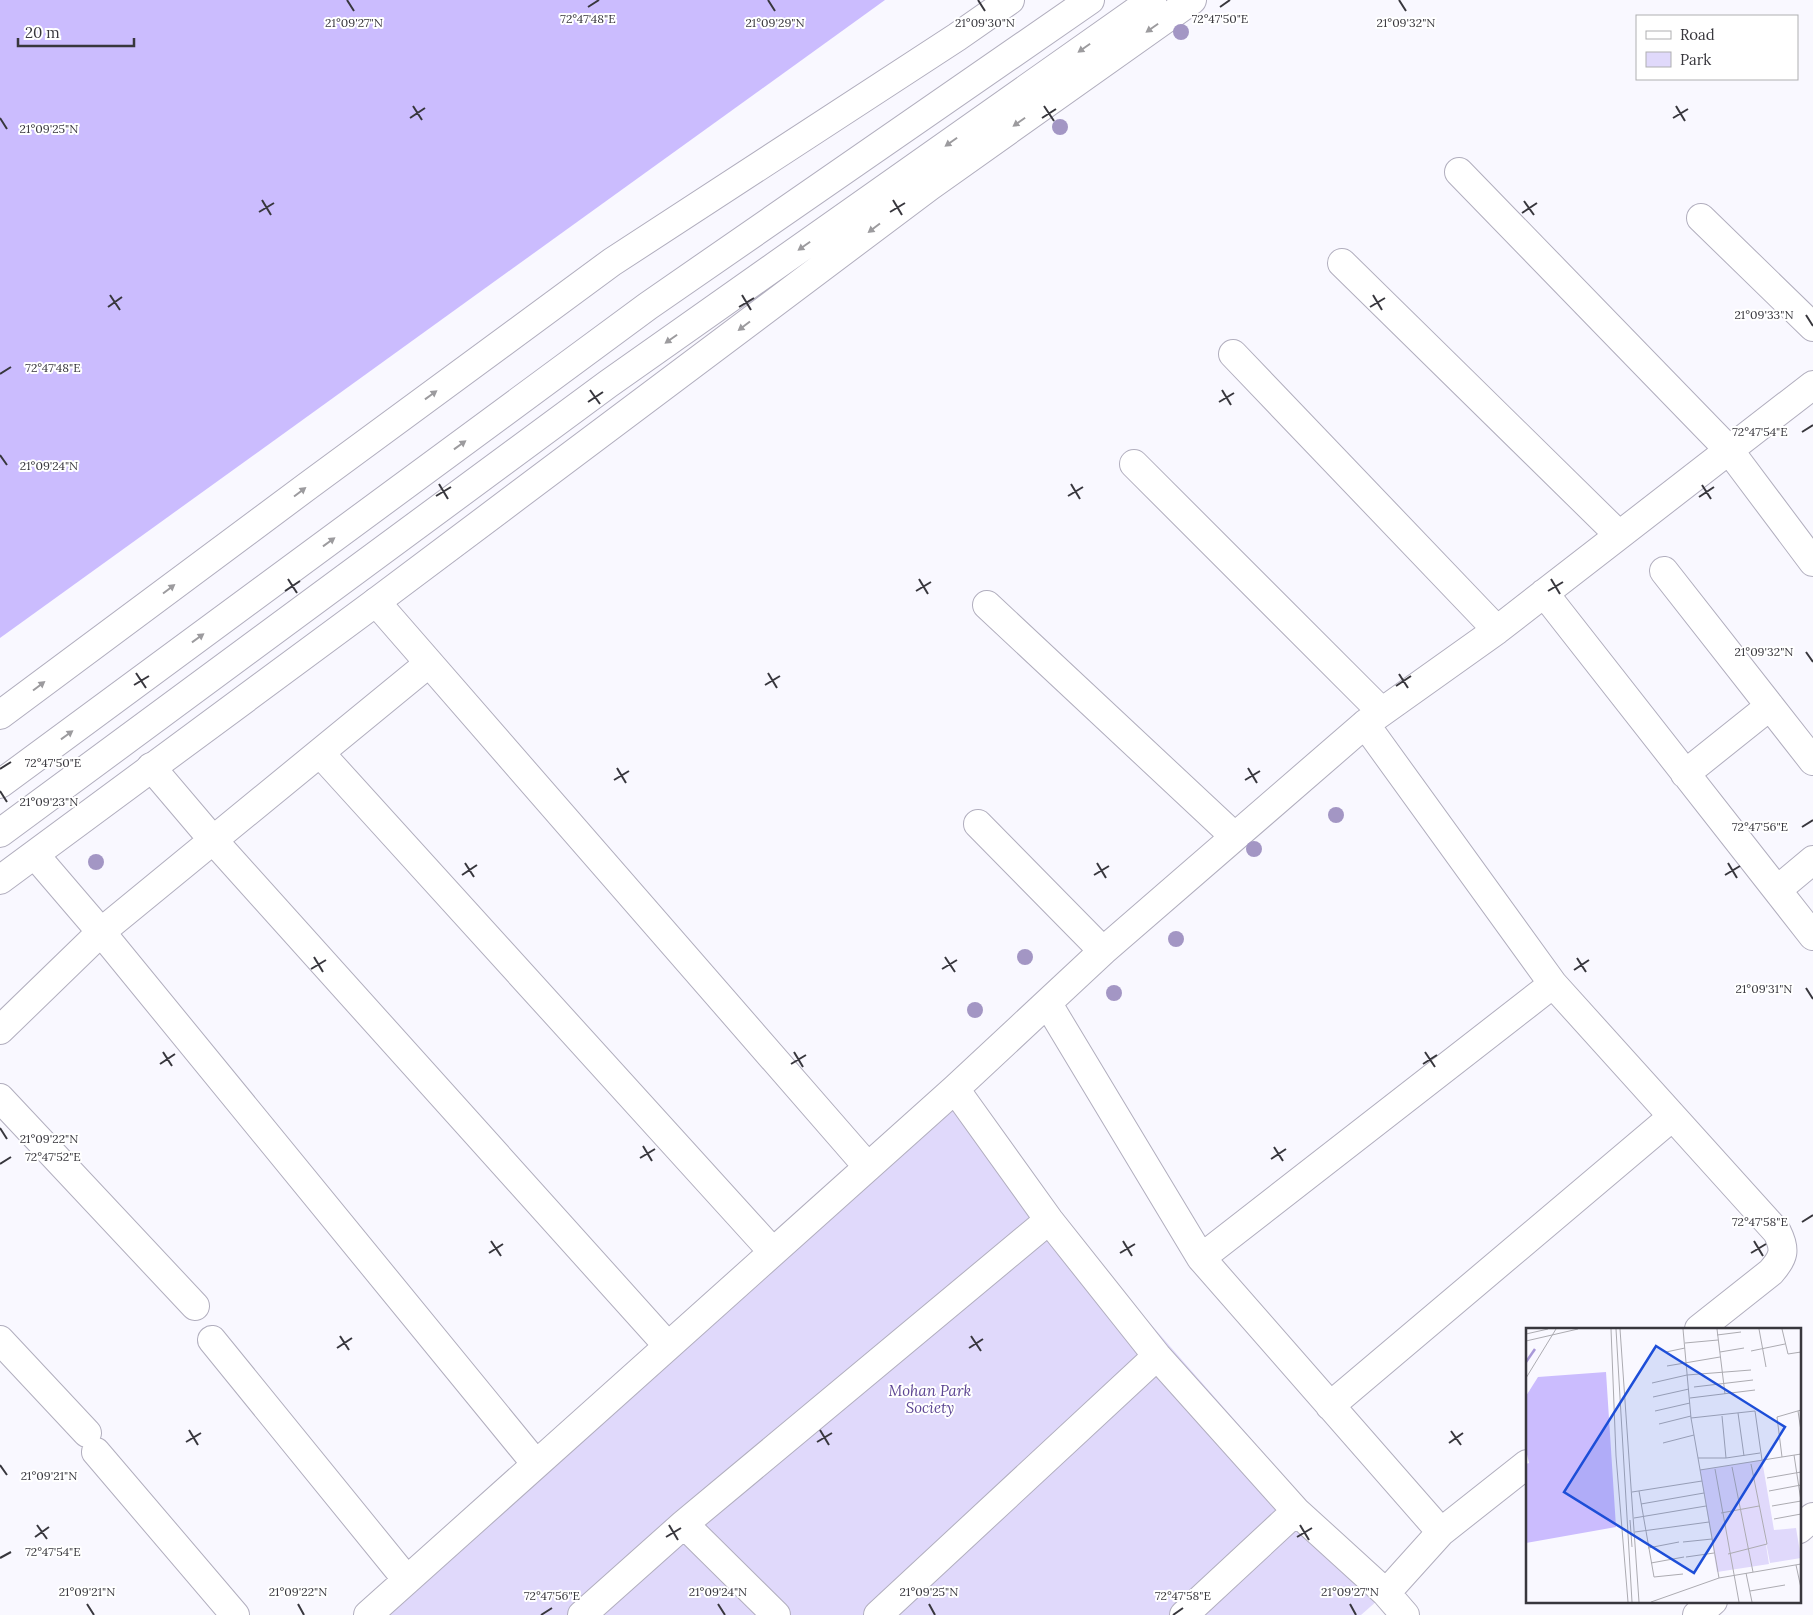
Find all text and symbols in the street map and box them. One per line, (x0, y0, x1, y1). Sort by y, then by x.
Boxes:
text: 72°47'48"E (560, 11, 616, 26)
text: 72°47'50"E (1192, 11, 1248, 26)
scale bar (18, 15, 134, 47)
text: 21°09'27"N (325, 15, 383, 30)
text: 21°09'29"N (745, 15, 805, 30)
text: 21°09'30"N (955, 15, 1015, 30)
text: 21°09'32"N (1377, 15, 1435, 30)
legend (1636, 15, 1798, 80)
text: 20 m (25, 23, 60, 42)
one-way arrow (1145, 23, 1159, 33)
text: Road (1680, 25, 1715, 44)
one-way arrow (1077, 43, 1091, 53)
text: Park (1680, 50, 1711, 69)
one-way arrow (1013, 117, 1026, 127)
text: 21°09'25"N (20, 121, 78, 136)
one-way arrow (945, 137, 958, 147)
one-way arrow (867, 223, 881, 233)
one-way arrow (797, 241, 811, 251)
text: 21°09'33"N (1734, 307, 1794, 322)
one-way arrow (738, 320, 751, 331)
one-way arrow (664, 334, 678, 344)
text: 72°47'48"E (25, 360, 81, 375)
one-way arrow (424, 390, 437, 401)
text: 72°47'54"E (1732, 424, 1788, 439)
one-way arrow (453, 440, 467, 450)
text: 21°09'24"N (20, 458, 78, 473)
one-way arrow (293, 486, 306, 497)
one-way arrow (322, 537, 336, 547)
one-way arrow (162, 583, 175, 594)
one-way arrow (191, 633, 205, 643)
text: 21°09'32"N (1735, 644, 1793, 659)
one-way arrow (32, 680, 45, 691)
one-way arrow (60, 729, 73, 740)
text: 72°47'50"E (25, 755, 81, 770)
text: 21°09'23"N (20, 794, 78, 809)
text: 72°47'56"E (1732, 819, 1788, 834)
text: 21°09'31"N (1736, 981, 1792, 996)
text: 21°09'22"N (20, 1131, 78, 1146)
text: 72°47'52"E (25, 1149, 81, 1164)
text: 72°47'58"E (1732, 1214, 1788, 1229)
inset map (1526, 1328, 1800, 1602)
park label: Mohan Park Society (889, 1381, 972, 1417)
text: 21°09'21"N (21, 1468, 77, 1483)
text: 72°47'54"E (25, 1544, 81, 1559)
text: 21°09'21"N (59, 1584, 115, 1599)
text: 21°09'22"N (269, 1584, 327, 1599)
text: 21°09'24"N (689, 1584, 747, 1599)
text: 21°09'25"N (900, 1584, 958, 1599)
text: 21°09'27"N (1321, 1584, 1379, 1599)
text: 72°47'56"E (524, 1588, 580, 1603)
text: 72°47'58"E (1155, 1588, 1211, 1603)

